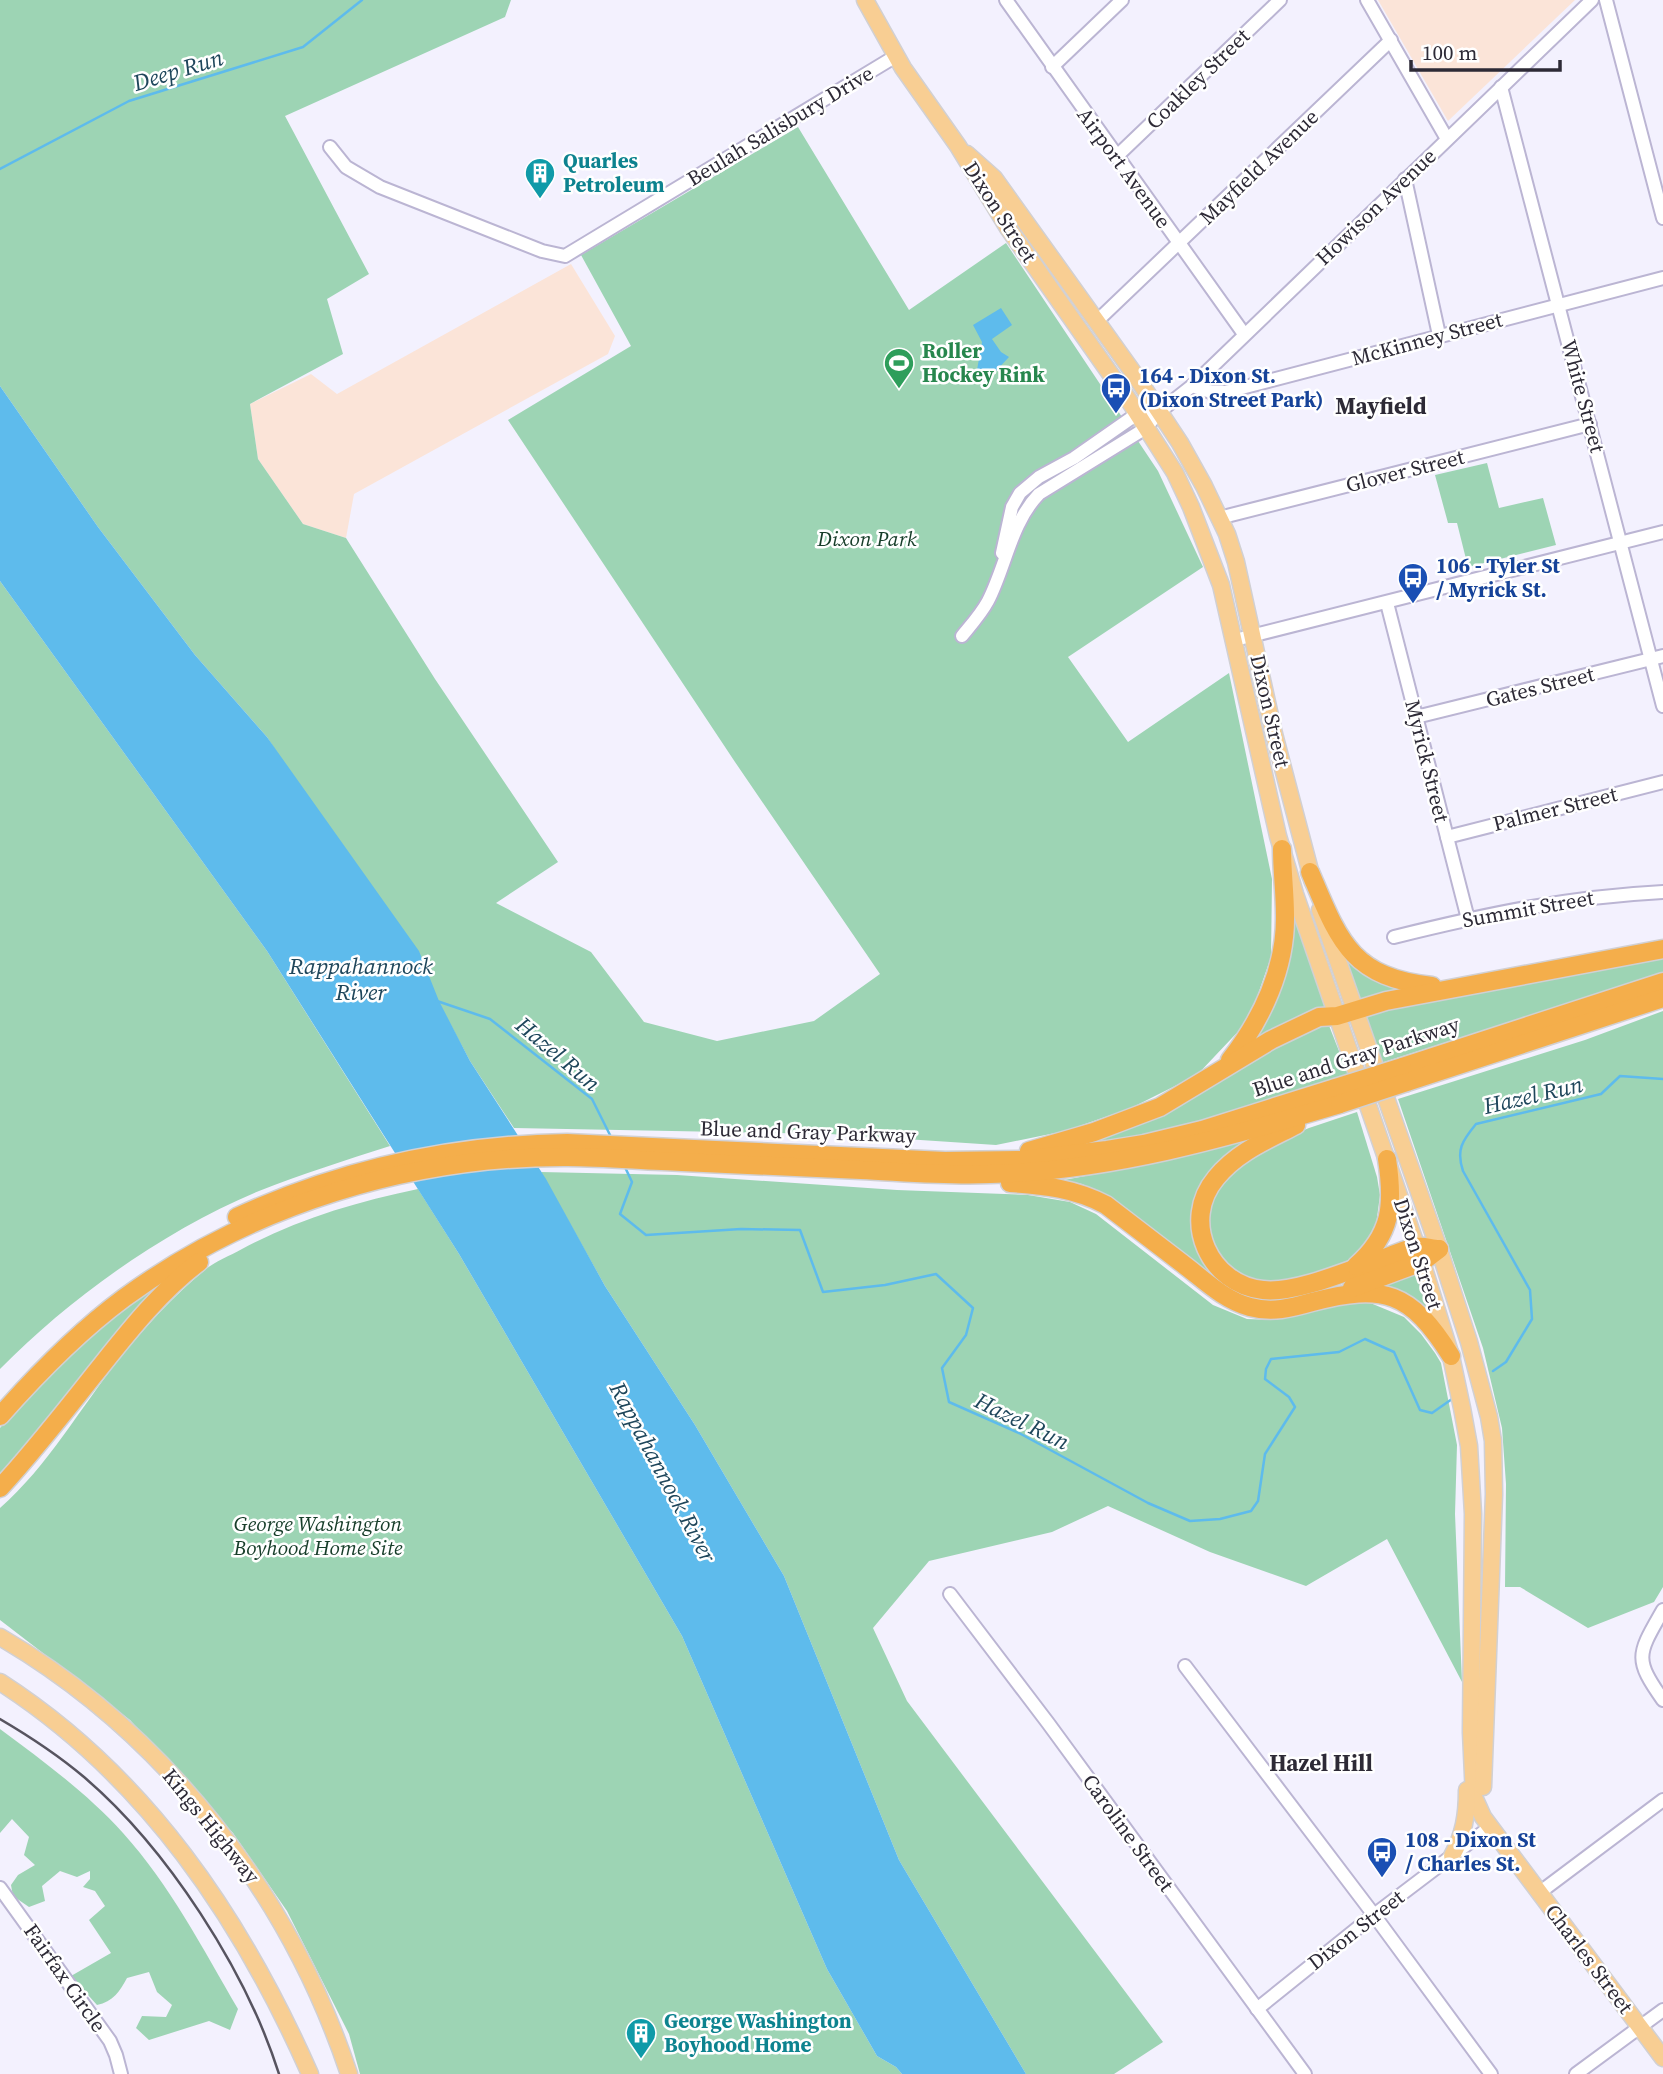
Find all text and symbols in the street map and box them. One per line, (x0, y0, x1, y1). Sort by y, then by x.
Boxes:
street label: Coakley Street (1140, 22, 1256, 135)
scale bar (1411, 28, 1560, 72)
text: 100 m (1422, 38, 1477, 67)
water label: Deep Run (128, 41, 227, 99)
street label: Beulah Salisbury Drive (681, 58, 878, 193)
street label: Airport Avenue (1071, 101, 1178, 234)
street label: Mayfield Avenue (1193, 102, 1324, 231)
street label: Howison Avenue (1309, 142, 1442, 272)
place label: Quarles Petroleum (563, 146, 665, 199)
building icon: Quarles Petroleum (523, 156, 557, 200)
street label: Dixon Street (957, 156, 1044, 268)
street label: McKinney Street (1348, 304, 1505, 373)
place label: Roller Hockey Rink (922, 336, 1045, 389)
street label: White Street (1554, 336, 1613, 456)
sports icon: Roller Hockey Rink (882, 346, 916, 390)
place label: 164 - Dixon St. (Dixon Street Park) (1139, 361, 1324, 414)
bus stop icon: 164 - Dixon St. (Dixon Street Park) (1099, 371, 1133, 415)
district label: Mayfield (1335, 390, 1427, 422)
street label: Glover Street (1343, 442, 1467, 499)
park label: Dixon Park (816, 524, 917, 553)
place label: 106 - Tyler St / Myrick St. (1436, 551, 1560, 604)
bus stop icon: 106 - Tyler St / Myrick St. (1396, 561, 1430, 605)
street label: Dixon Street (1243, 651, 1298, 770)
street label: Gates Street (1483, 659, 1597, 714)
street label: Myrick Street (1398, 697, 1457, 825)
street label: Palmer Street (1490, 779, 1620, 838)
street label: Summit Street (1460, 883, 1596, 934)
water label: Rappahannock River (288, 950, 433, 1008)
water label: Hazel Run (508, 1009, 607, 1099)
street label: Blue and Gray Parkway (1249, 1009, 1463, 1104)
water label: Hazel Run (1479, 1068, 1586, 1122)
street label: Blue and Gray Parkway (700, 1113, 917, 1150)
street label: Dixon Street (1387, 1195, 1450, 1313)
water label: Rappahannock River (601, 1375, 724, 1569)
water label: Hazel Run (969, 1384, 1075, 1458)
park label: George Washington Boyhood Home Site (233, 1509, 403, 1562)
district label: Hazel Hill (1269, 1747, 1373, 1779)
street label: Kings Highway (156, 1762, 267, 1890)
street label: Caroline Street (1076, 1768, 1181, 1898)
place label: 108 - Dixon St / Charles St. (1405, 1825, 1536, 1878)
bus stop icon: 108 - Dixon St / Charles St. (1365, 1835, 1399, 1879)
street label: Dixon Street (1301, 1883, 1410, 1977)
street label: Charles Street (1539, 1898, 1640, 2020)
street label: Fairfax Circle (17, 1918, 114, 2038)
place label: George Washington Boyhood Home (664, 2006, 852, 2059)
building icon: George Washington Boyhood Home (624, 2016, 658, 2060)

